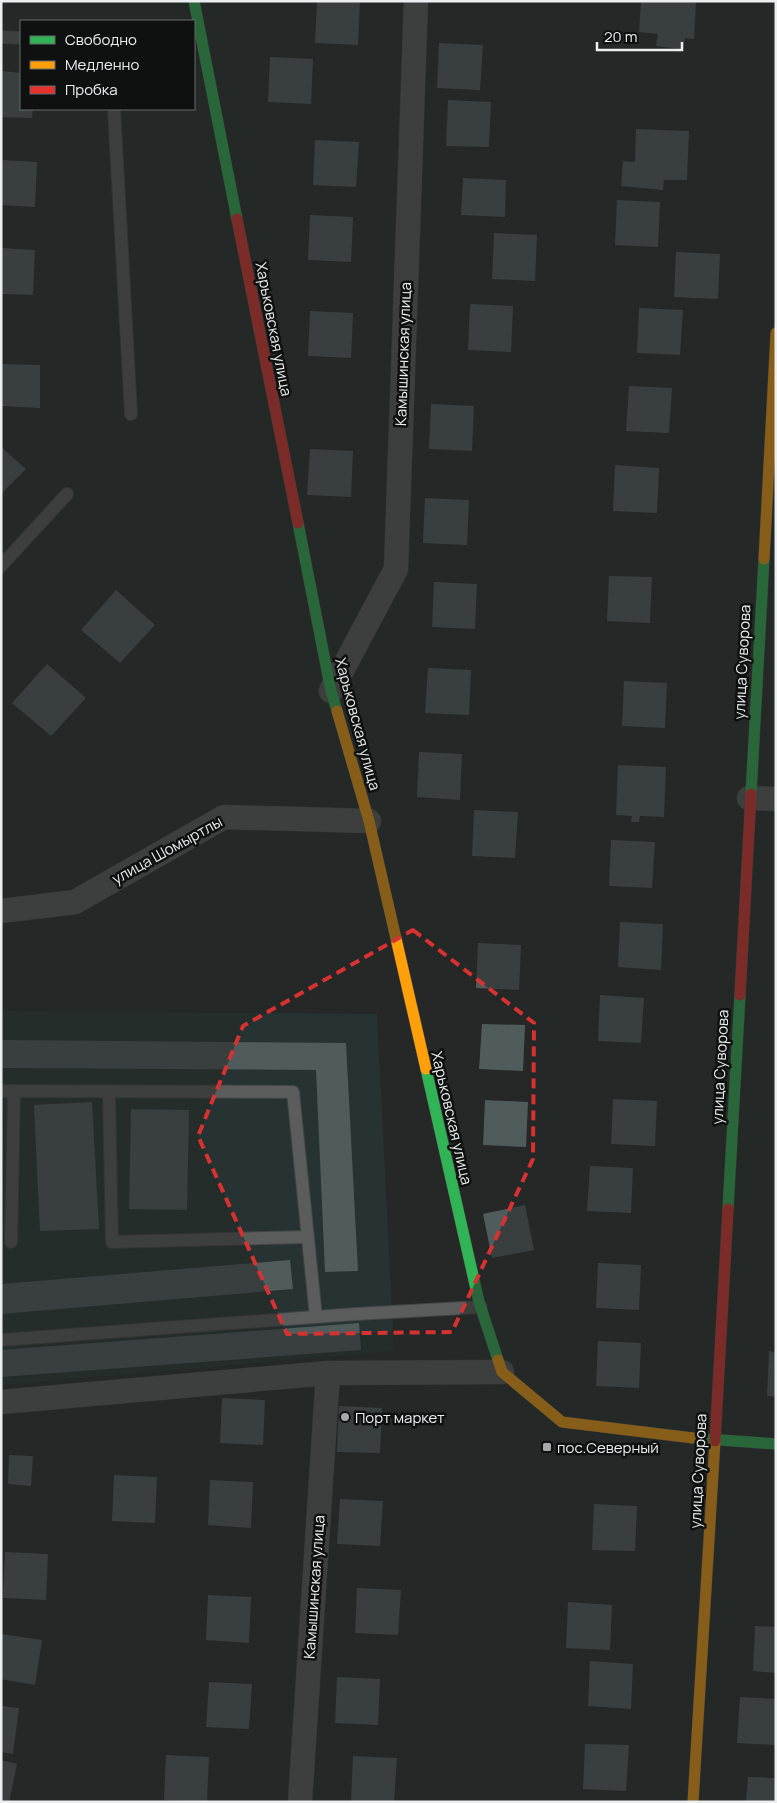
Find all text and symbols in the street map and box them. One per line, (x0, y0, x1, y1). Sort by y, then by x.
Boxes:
legend (20, 20, 195, 110)
scale bar (597, 20, 682, 52)
text: 20 m (604, 26, 637, 47)
text: Свободно (65, 29, 137, 50)
text: Медленно (65, 54, 139, 75)
text: Пробка (65, 79, 118, 100)
street label: Харьковская улица (251, 260, 297, 398)
street label: Камышинская улица (390, 282, 416, 426)
street label: улица Суворова (729, 604, 755, 720)
street label: Харьковская улица (330, 655, 386, 793)
street label: улица Шомыртлы (108, 811, 226, 889)
street label: улица Суворова (707, 1009, 733, 1125)
street label: Харьковская улица (426, 1049, 478, 1187)
place label: Порт маркет (355, 1407, 445, 1428)
marker: Порт маркет (339, 1411, 351, 1423)
street label: улица Суворова (685, 1413, 711, 1529)
place label: пос.Северный (557, 1437, 659, 1458)
marker: пос.Северный (541, 1441, 553, 1453)
street label: Камышинская улица (298, 1514, 330, 1660)

